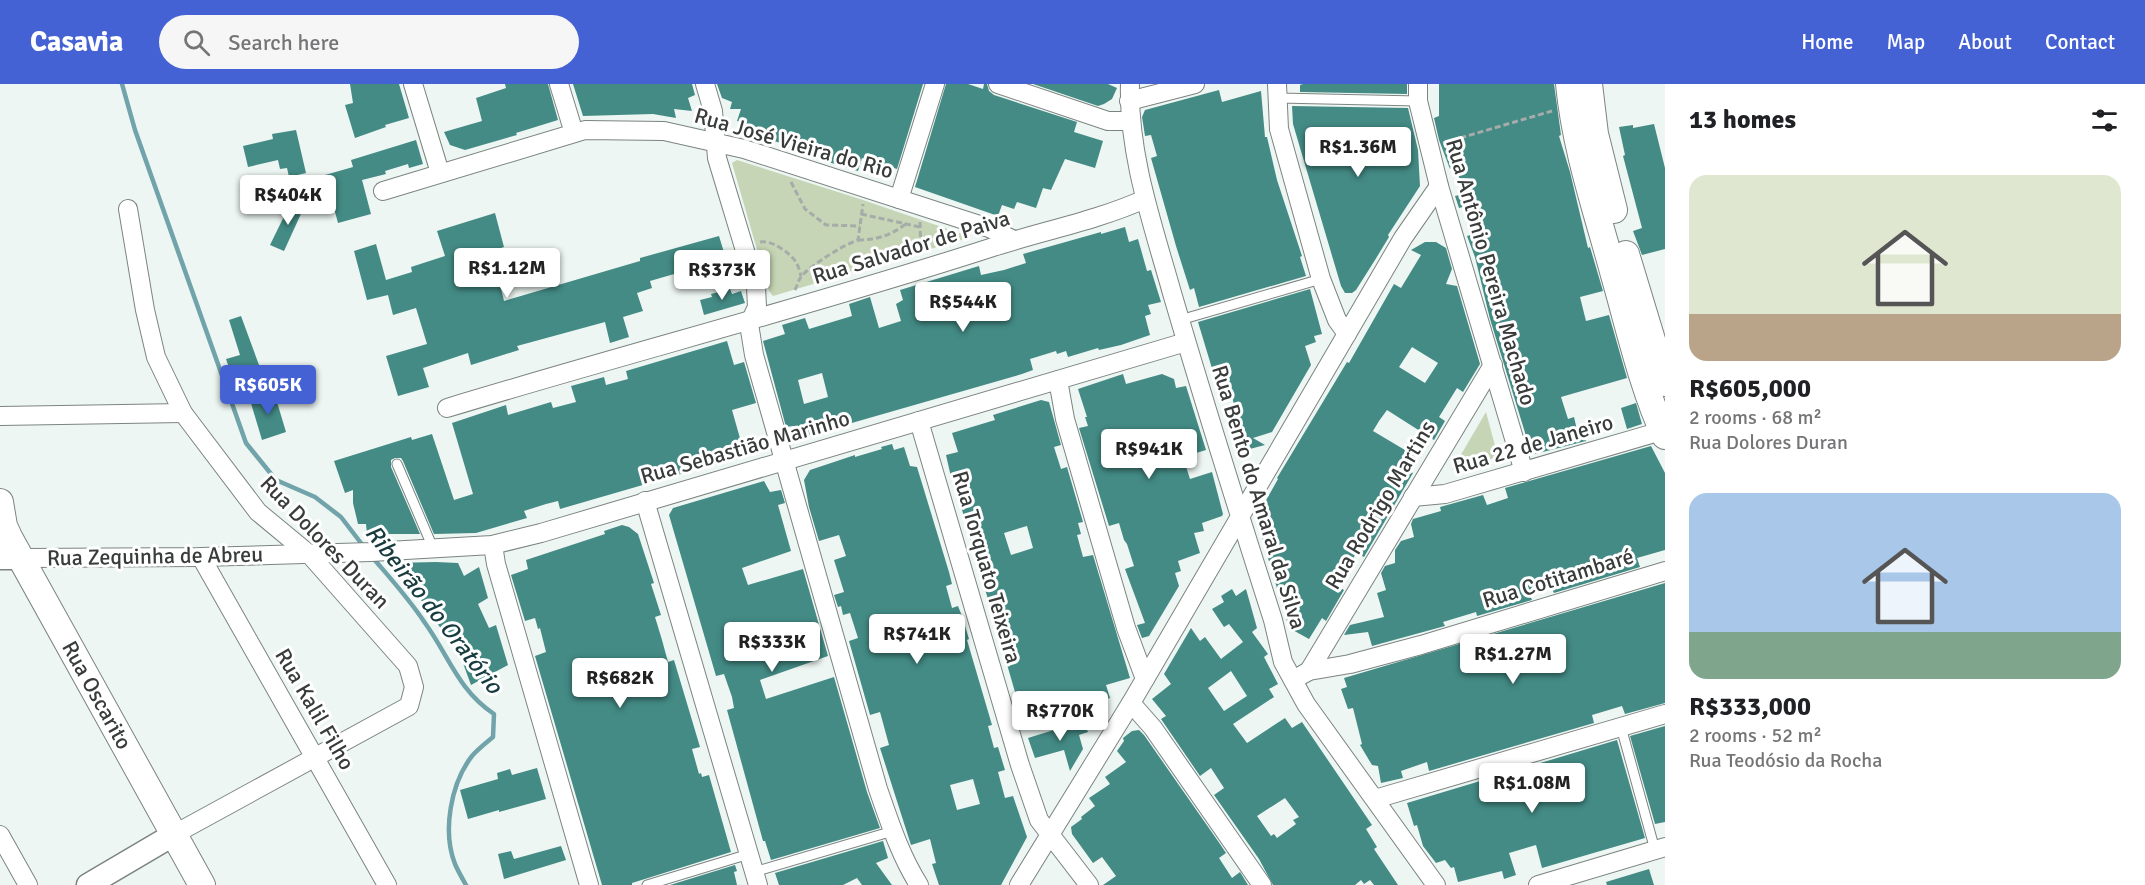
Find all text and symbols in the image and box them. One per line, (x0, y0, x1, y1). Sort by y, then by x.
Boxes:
search box (159, 15, 579, 69)
text: Casavia (30, 25, 123, 59)
icon: search (180, 26, 213, 59)
text: Search here (228, 29, 339, 56)
text: Home (1801, 29, 1854, 55)
text: Map (1887, 29, 1925, 55)
text: About (1958, 29, 2012, 55)
text: Contact (2045, 29, 2115, 55)
street label: Rua José Vieira do Rio (691, 102, 897, 184)
text: 13 homes (1689, 104, 1796, 136)
icon: filters (2088, 104, 2121, 137)
pin: R$1.36M (1303, 127, 1413, 178)
text: R$1.36M (1319, 134, 1397, 159)
street label: Rua Antônio Pereira Machado (1440, 136, 1542, 408)
pin: R$404K (239, 175, 337, 226)
text: R$404K (254, 182, 322, 207)
street label: Rua Salvador de Paiva (809, 204, 1013, 290)
icon: home (1851, 214, 1959, 322)
pin: R$1.12M (452, 248, 562, 299)
pin: R$373K (673, 250, 771, 301)
text: R$1.12M (468, 255, 546, 280)
text: R$373K (688, 257, 756, 282)
pin: R$544K (914, 282, 1012, 333)
text: R$544K (929, 289, 997, 314)
street label: Rua Bento do Amaral da Silva (1206, 362, 1312, 632)
pin: R$605K (219, 365, 317, 416)
text: R$605K (234, 372, 302, 397)
text: R$605,000 (1689, 373, 1811, 405)
street label: Rua Sebastião Marinho (637, 404, 853, 490)
text: 2 rooms · 68 m² (1689, 405, 1822, 430)
street label: Rua 22 de Janeiro (1450, 408, 1616, 480)
street label: Rua Rodrigo Martins (1319, 416, 1441, 594)
pin: R$941K (1100, 429, 1198, 480)
text: Rua Dolores Duran (1689, 430, 1848, 455)
text: R$941K (1115, 436, 1183, 461)
street label: Rua Torquato Teixeira (947, 468, 1027, 666)
street label: Rua Dolores Duran (255, 470, 395, 614)
water label: Ribeirão do Oratório (359, 518, 510, 701)
icon: home (1851, 532, 1959, 640)
street label: Rua Zequinha de Abreu (47, 541, 263, 571)
street label: Rua Cotitambaré (1479, 542, 1637, 614)
pin: R$741K (868, 614, 966, 665)
text: R$741K (883, 621, 951, 646)
pin: R$333K (723, 622, 821, 673)
text: R$333K (738, 629, 806, 654)
pin: R$1.27M (1458, 634, 1568, 685)
street label: Rua Oscarito (56, 636, 138, 754)
text: R$1.27M (1474, 641, 1552, 666)
street label: Rua Kalil Filho (269, 643, 361, 775)
pin: R$682K (571, 658, 669, 709)
text: R$682K (586, 665, 654, 690)
pin: R$770K (1011, 691, 1109, 742)
text: R$333,000 (1689, 691, 1811, 723)
text: R$770K (1026, 698, 1094, 723)
text: 2 rooms · 52 m² (1689, 723, 1822, 748)
text: Rua Teodósio da Rocha (1689, 748, 1882, 773)
pin: R$1.08M (1477, 763, 1587, 814)
text: R$1.08M (1493, 770, 1571, 795)

